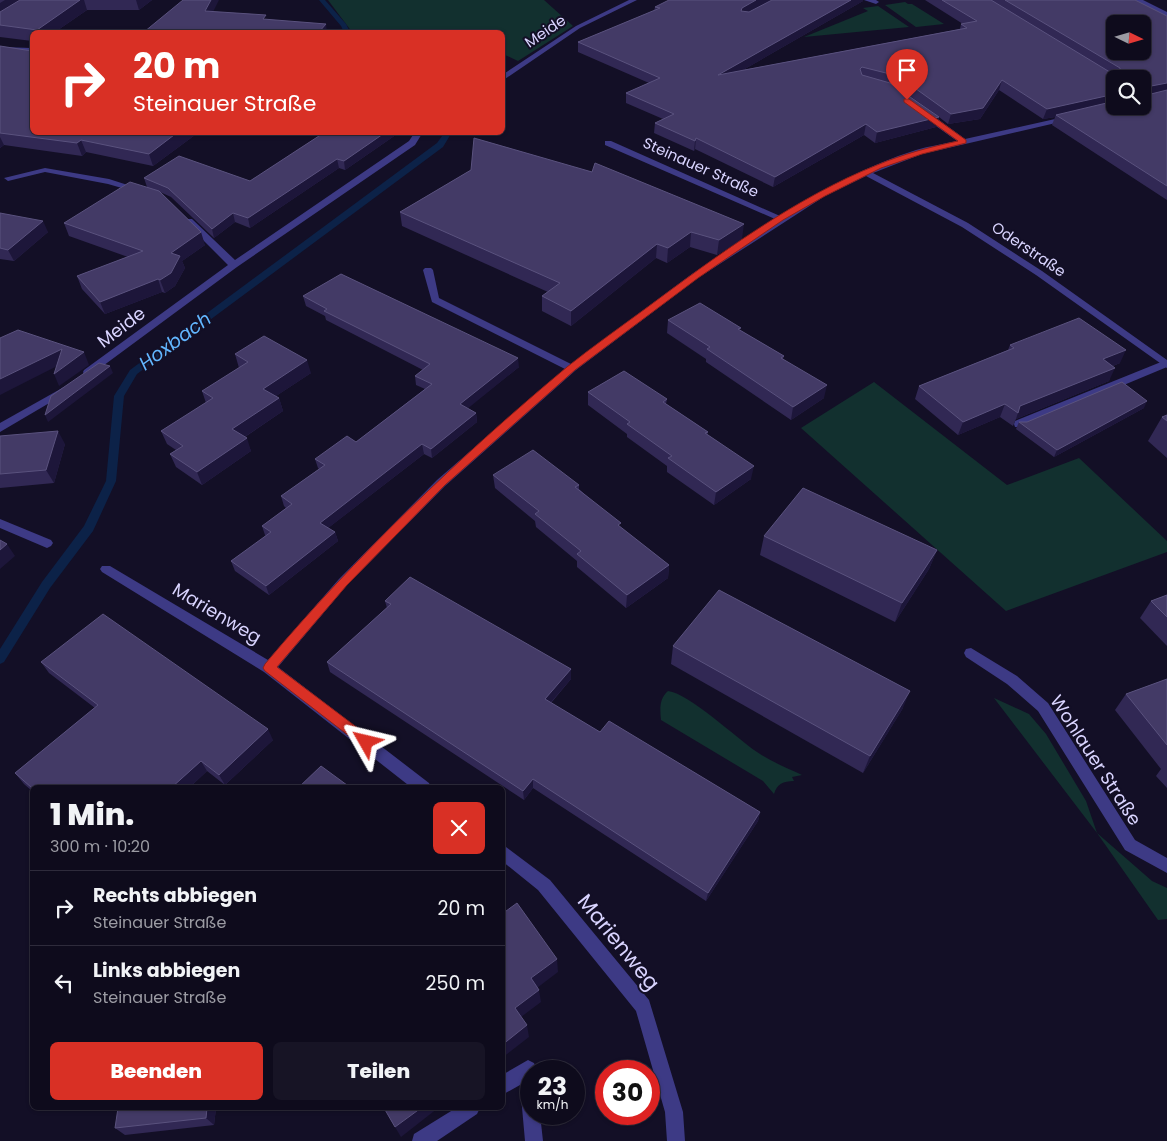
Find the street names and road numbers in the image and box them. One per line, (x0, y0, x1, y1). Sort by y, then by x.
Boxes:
street label: Meide (520, 10, 570, 52)
street label: Steinauer Straße (640, 132, 762, 202)
street label: Oderstraße (988, 216, 1070, 282)
street label: Meide (92, 301, 150, 353)
street label: Marienweg (168, 577, 266, 649)
street label: Wohlauer Straße (1044, 690, 1148, 830)
street label: Marienweg (571, 888, 667, 996)

